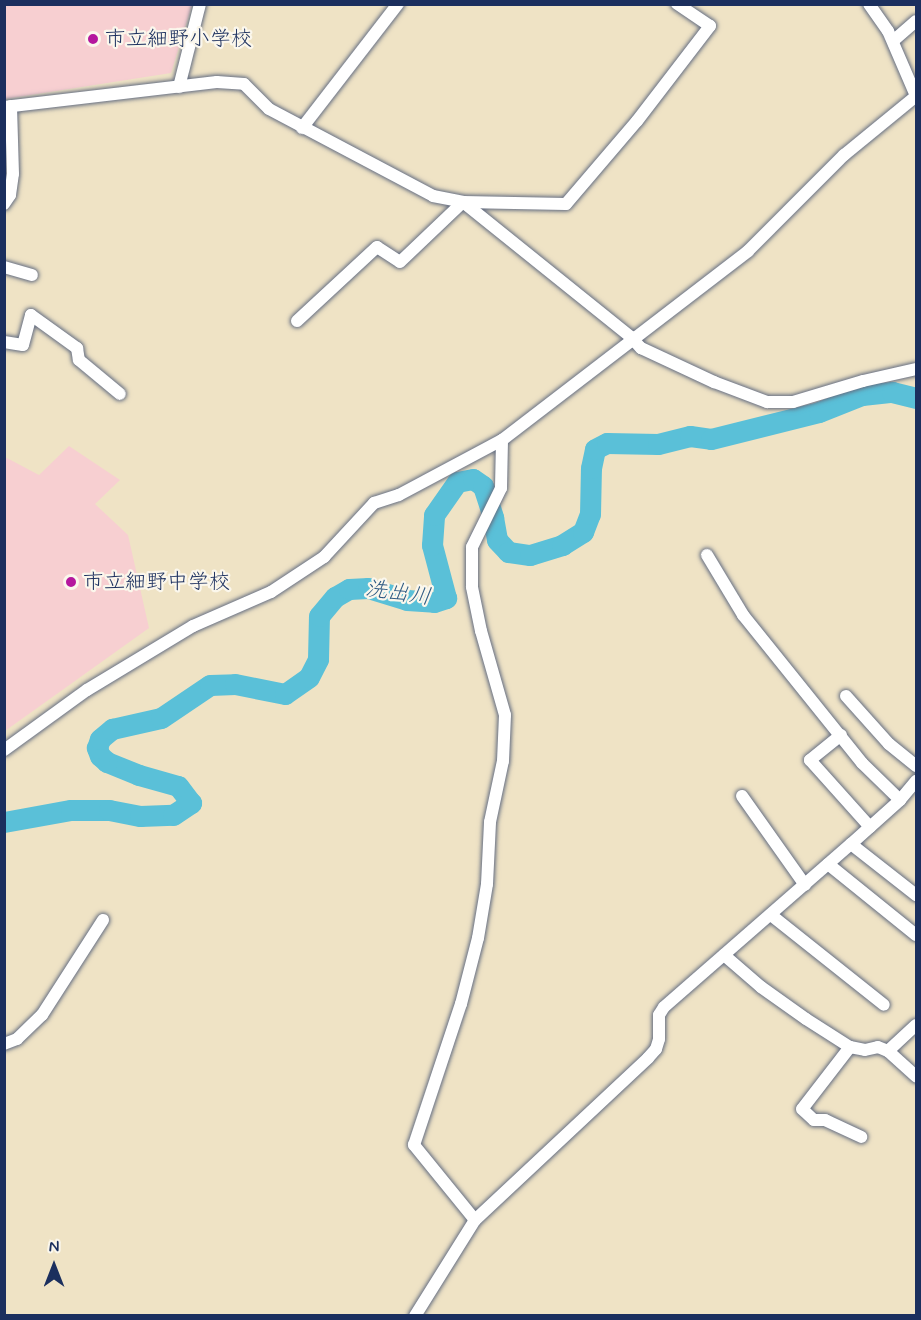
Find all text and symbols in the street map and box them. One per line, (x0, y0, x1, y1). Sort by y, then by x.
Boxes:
place label: 市立細野小学校 (105, 26, 252, 52)
marker: 市立細野小学校 (86, 32, 100, 46)
place label: 市立細野中学校 (83, 569, 230, 595)
marker: 市立細野中学校 (64, 575, 78, 589)
water label: 洗出川 (363, 576, 433, 612)
north arrow (24, 1236, 84, 1296)
text: N (49, 1237, 59, 1258)

